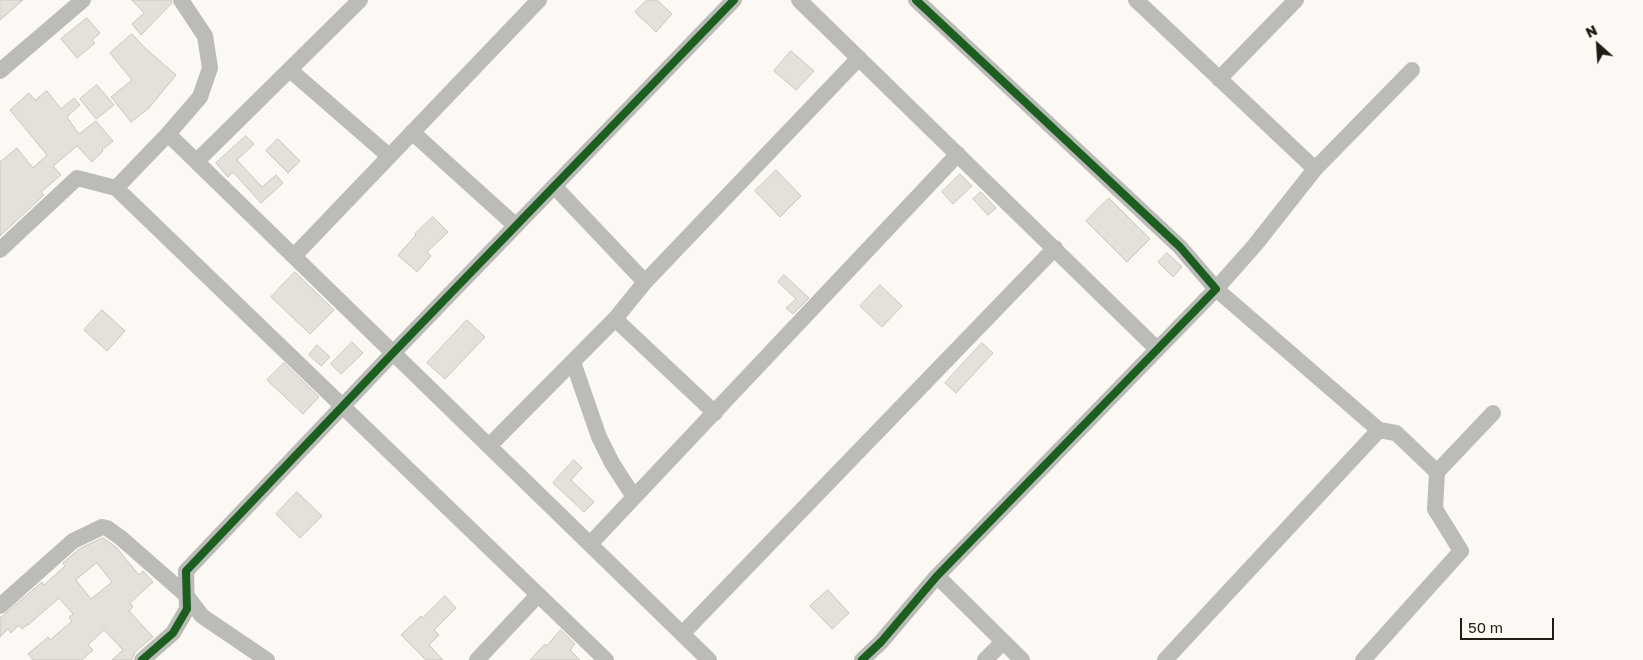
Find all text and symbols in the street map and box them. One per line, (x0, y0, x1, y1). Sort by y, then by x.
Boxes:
north arrow (1573, 20, 1623, 70)
text: N (1583, 21, 1600, 41)
scale bar (1463, 608, 1557, 640)
text: 50 m (1468, 618, 1503, 636)

